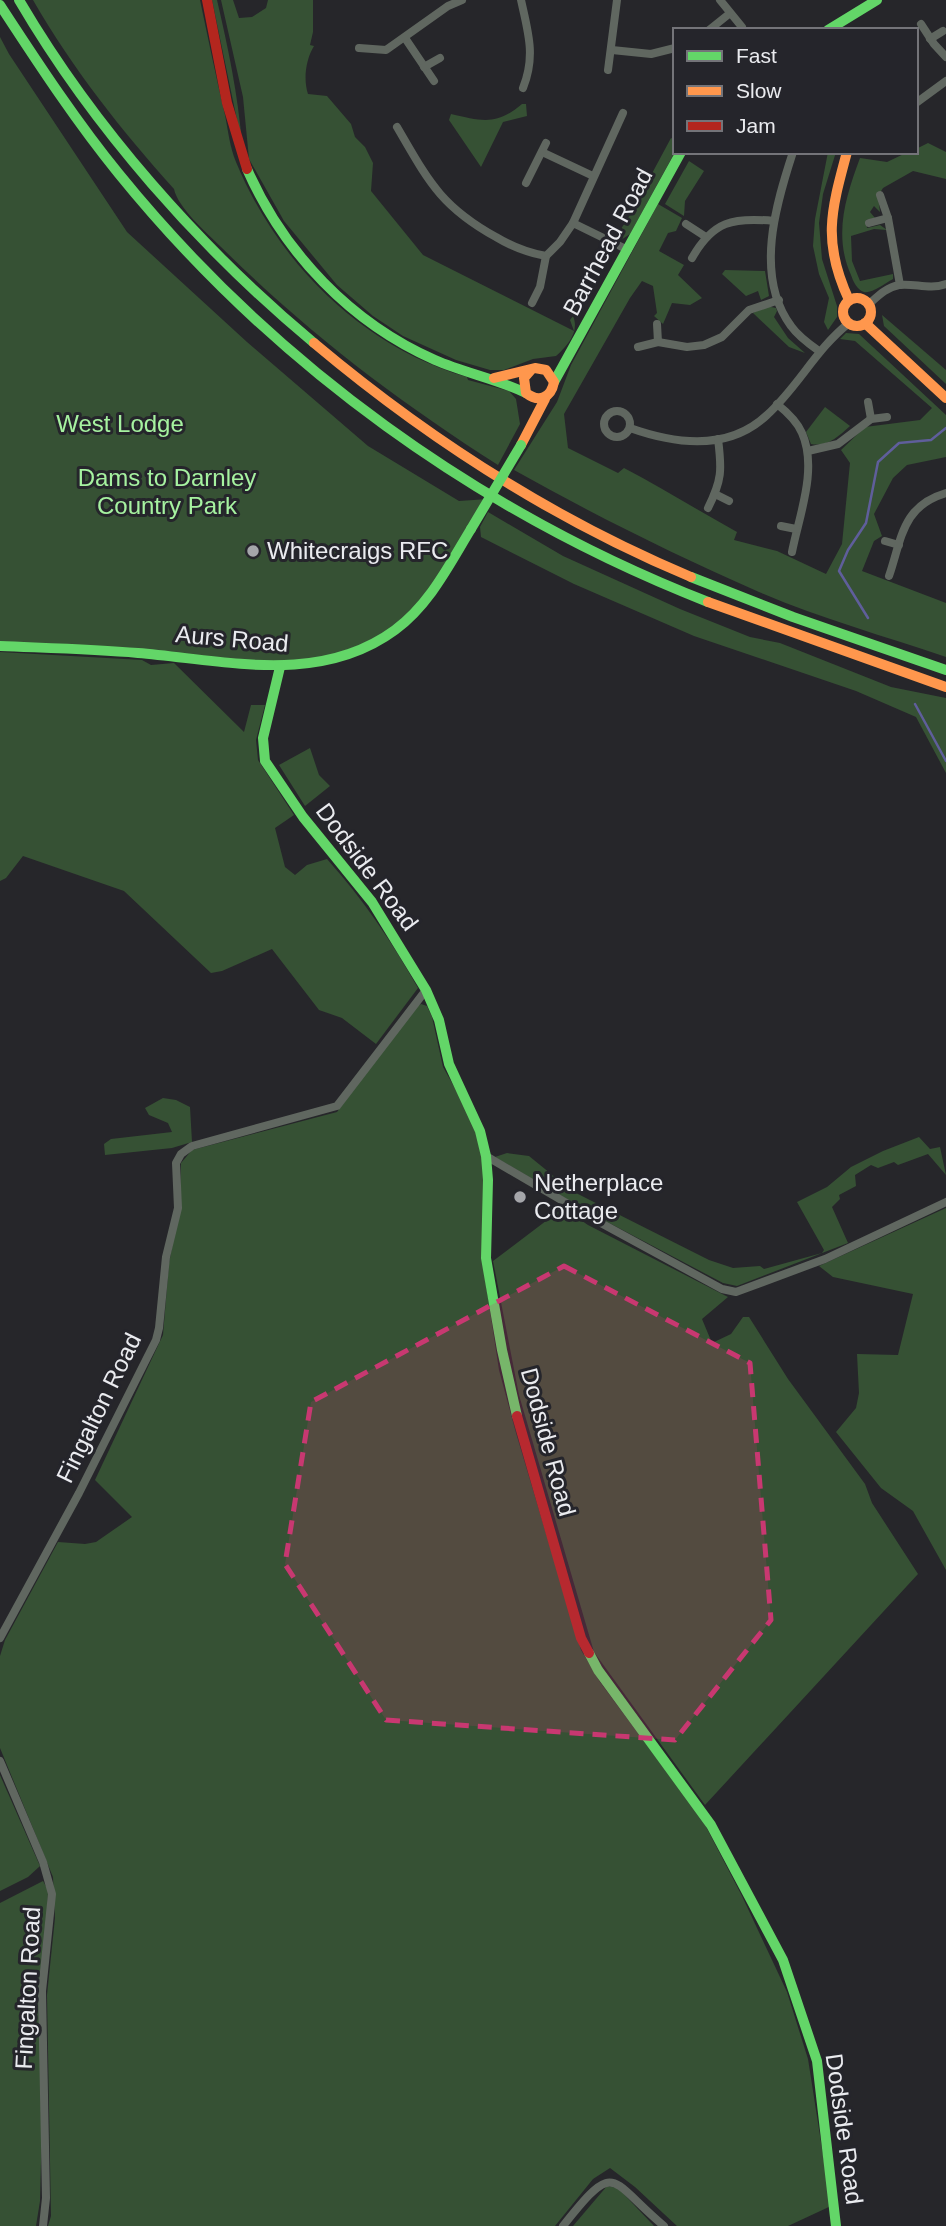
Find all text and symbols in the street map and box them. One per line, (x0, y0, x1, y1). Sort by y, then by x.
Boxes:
legend (673, 28, 918, 154)
text: Fast (736, 44, 777, 67)
text: Slow (736, 79, 782, 102)
text: Jam (736, 114, 776, 137)
street label: Barrhead Road (557, 164, 658, 320)
park label: West Lodge (56, 410, 184, 437)
park label: Dams to Darnley Country Park (78, 464, 256, 519)
place label: Whitecraigs RFC (267, 537, 448, 564)
marker: Whitecraigs RFC (245, 543, 261, 559)
street label: Aurs Road (174, 620, 290, 657)
street label: Dodside Road (311, 798, 424, 936)
place label: Netherplace Cottage (534, 1169, 663, 1224)
marker: Netherplace Cottage (512, 1189, 528, 1205)
street label: Fingalton Road (51, 1329, 146, 1487)
street label: Dodside Road (516, 1365, 581, 1519)
street label: Fingalton Road (10, 1906, 45, 2070)
street label: Dodside Road (821, 2052, 868, 2206)

